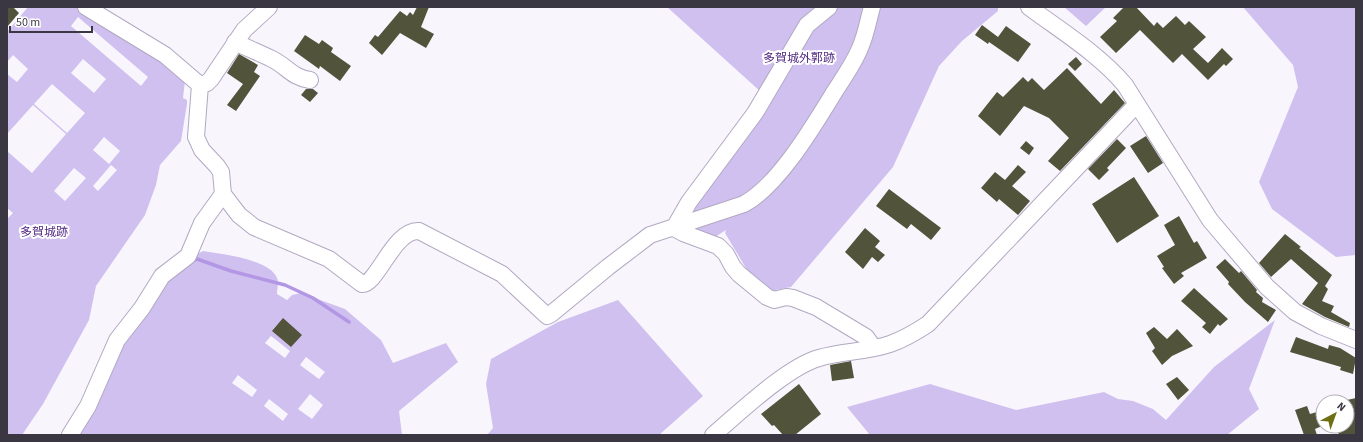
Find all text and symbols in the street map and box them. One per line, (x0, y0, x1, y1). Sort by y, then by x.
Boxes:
scale bar (10, 8, 92, 34)
text: 50 m (16, 14, 40, 31)
park label: 多賀城外郭跡 (763, 50, 835, 67)
park label: 多賀城跡 (20, 224, 68, 241)
north arrow (1315, 394, 1355, 434)
text: N (1334, 399, 1349, 415)

